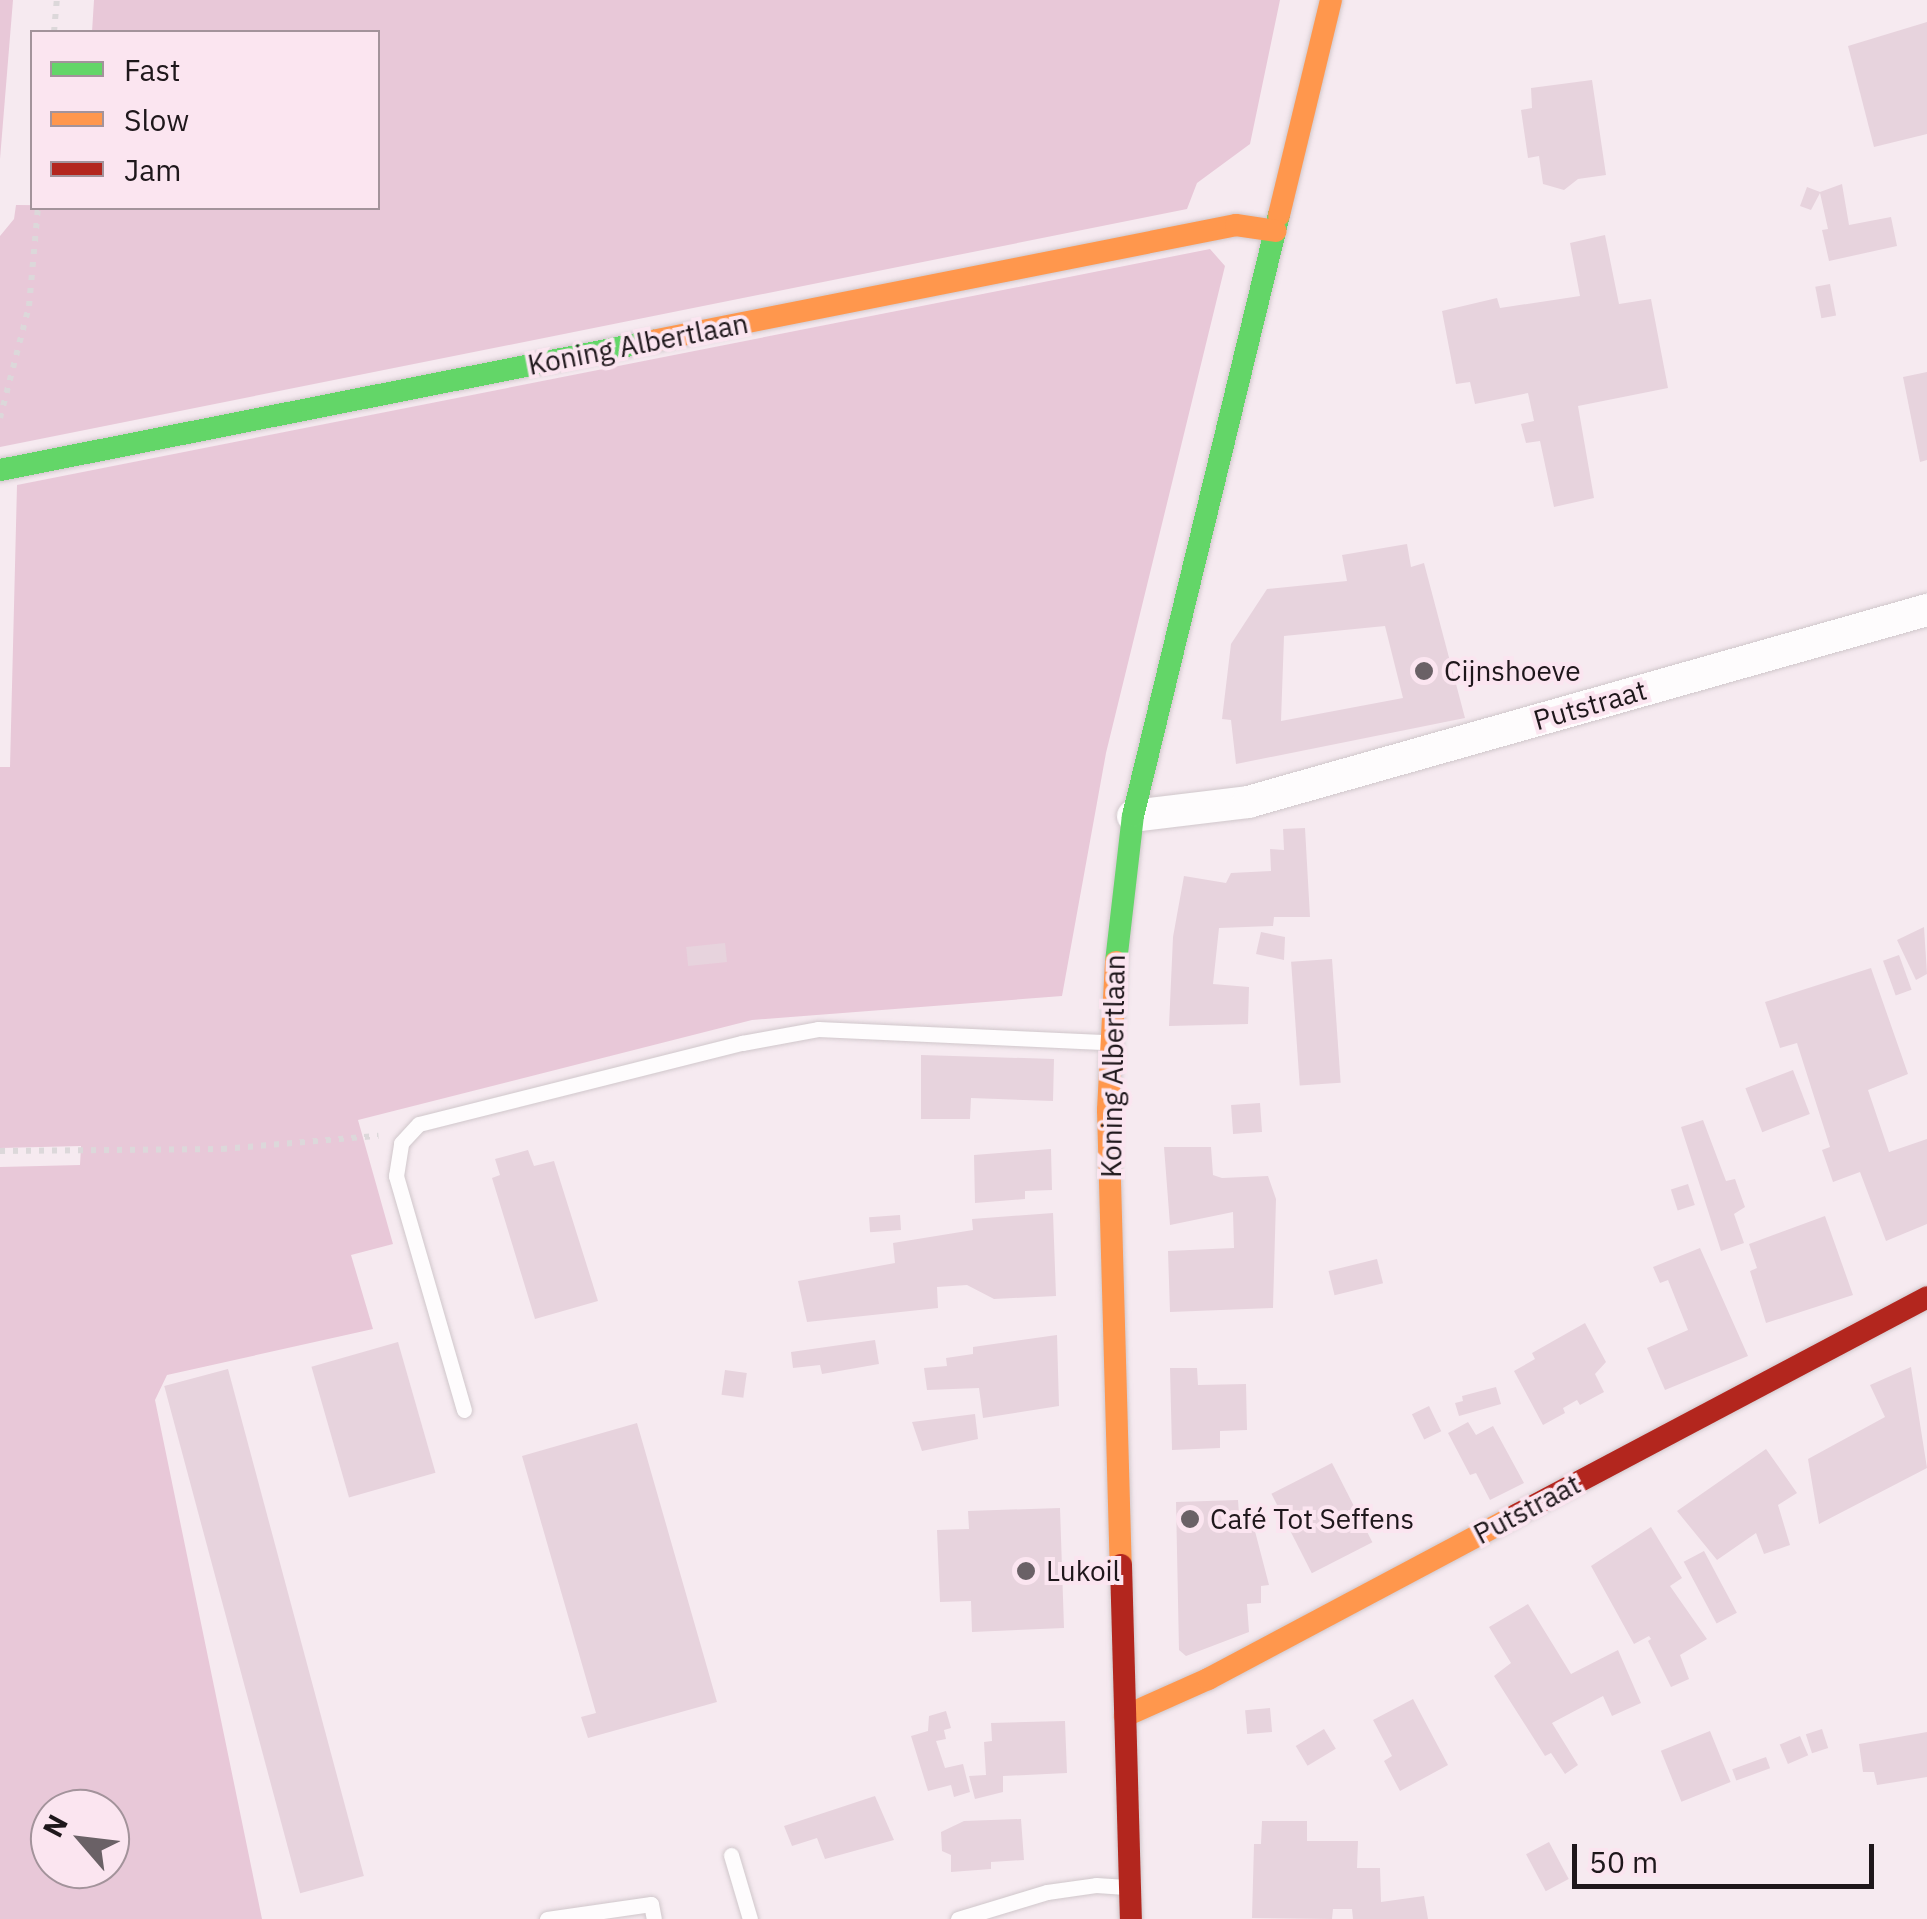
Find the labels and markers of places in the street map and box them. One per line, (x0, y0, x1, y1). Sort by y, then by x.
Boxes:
place label: Cijnshoeve (1444, 654, 1581, 688)
marker: Cijnshoeve (1413, 660, 1435, 682)
place label: Café Tot Seffens (1210, 1502, 1414, 1536)
marker: Café Tot Seffens (1179, 1508, 1201, 1530)
place label: Lukoil (1046, 1554, 1120, 1588)
marker: Lukoil (1015, 1560, 1037, 1582)

